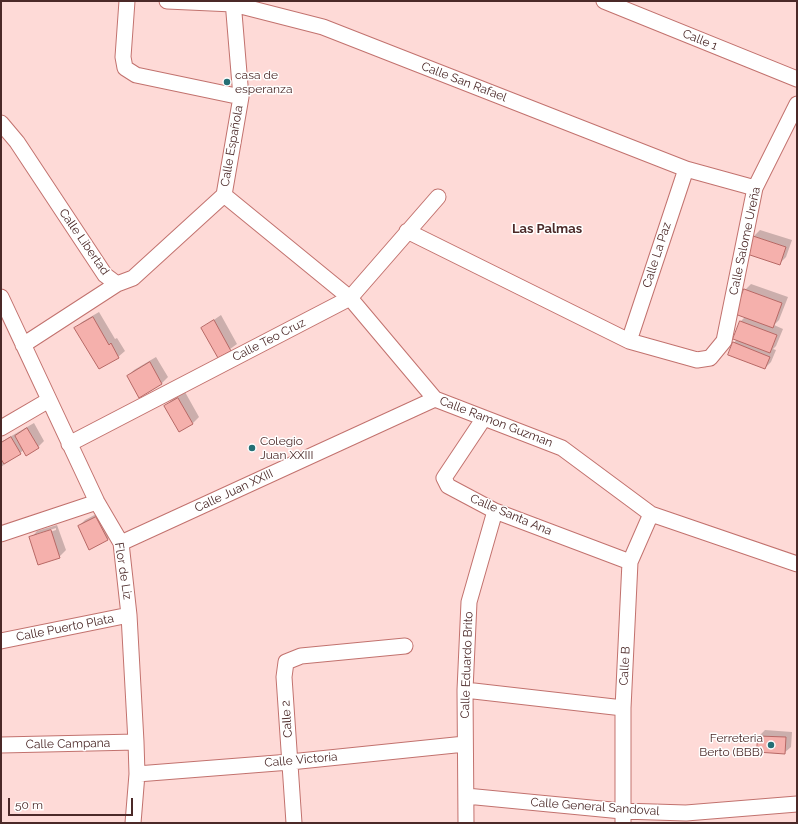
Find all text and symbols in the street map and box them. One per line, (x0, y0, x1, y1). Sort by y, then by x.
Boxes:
street label: Calle 1 (680, 26, 720, 54)
street label: Calle San Rafael (419, 59, 509, 105)
place label: casa de esperanza (235, 68, 292, 96)
marker: casa de esperanza (222, 77, 232, 87)
street label: Calle Española (218, 104, 246, 188)
street label: Calle Salome Ureña (726, 186, 764, 296)
street label: Calle Libertad (56, 206, 112, 278)
district label: Las Palmas (512, 221, 582, 237)
street label: Calle La Paz (640, 221, 674, 289)
street label: Calle Teo Cruz (230, 315, 308, 365)
street label: Calle Ramon Guzman (437, 394, 555, 450)
place label: Colegio Juan XXIII (260, 434, 314, 462)
marker: Colegio Juan XXIII (247, 443, 257, 453)
street label: Calle Juan XXIII (192, 467, 276, 515)
street label: Calle Santa Ana (468, 491, 554, 539)
street label: Flor de Liz (111, 541, 135, 601)
street label: Calle Puerto Plata (15, 611, 115, 645)
street label: Calle Eduardo Brito (458, 611, 476, 719)
street label: Calle B (617, 646, 633, 686)
street label: Calle 2 (279, 700, 295, 738)
place label: Ferreteria Berto (BBB) (699, 731, 763, 759)
street label: Calle Campana (26, 736, 110, 752)
marker: Ferreteria Berto (BBB) (766, 740, 776, 750)
street label: Calle Victoria (264, 750, 338, 770)
scale bar (10, 790, 135, 816)
street label: Calle General Sandoval (530, 795, 660, 819)
text: 50 m (15, 798, 43, 812)

